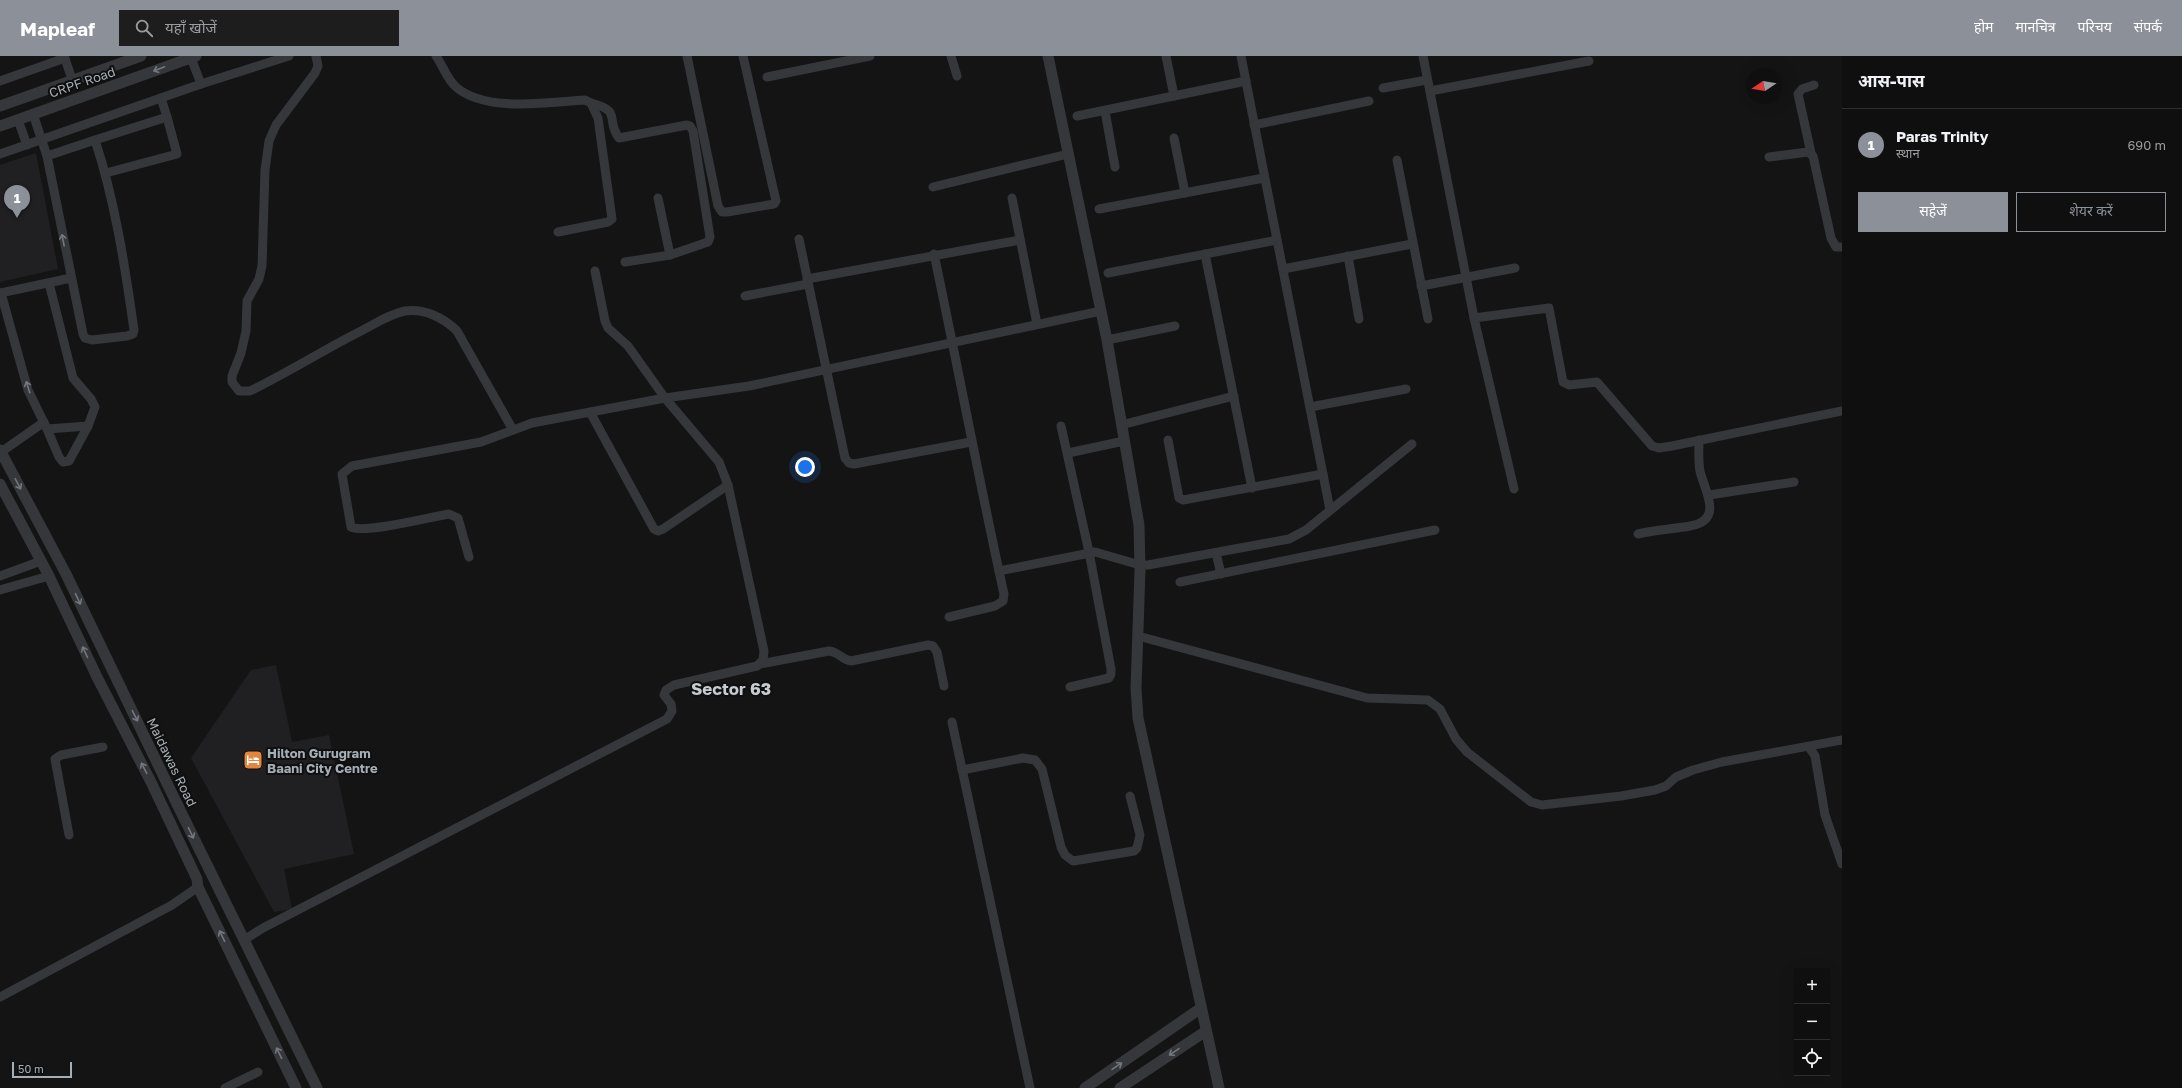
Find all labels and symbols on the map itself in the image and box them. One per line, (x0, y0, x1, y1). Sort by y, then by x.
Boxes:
street label: CRPF Road (47, 63, 117, 101)
one-way arrow (153, 66, 165, 74)
north arrow (1746, 68, 1782, 104)
pin: 1 (4, 185, 30, 218)
one-way arrow (59, 234, 67, 247)
one-way arrow (24, 380, 31, 393)
your location (795, 457, 815, 477)
one-way arrow (15, 478, 23, 490)
one-way arrow (75, 593, 82, 605)
one-way arrow (81, 646, 88, 658)
district label: Sector 63 (691, 678, 771, 699)
one-way arrow (132, 710, 139, 722)
street label: Maidawas Road (144, 715, 200, 809)
place label: Hilton Gurugram Baani City Centre (267, 745, 378, 776)
hotel icon: Hilton Gurugram Baani City Centre (242, 749, 264, 771)
one-way arrow (139, 762, 147, 774)
one-way arrow (188, 827, 195, 839)
one-way arrow (218, 930, 225, 942)
one-way arrow (275, 1047, 282, 1059)
one-way arrow (1168, 1048, 1179, 1056)
scale bar (12, 1060, 72, 1079)
one-way arrow (1111, 1062, 1122, 1070)

